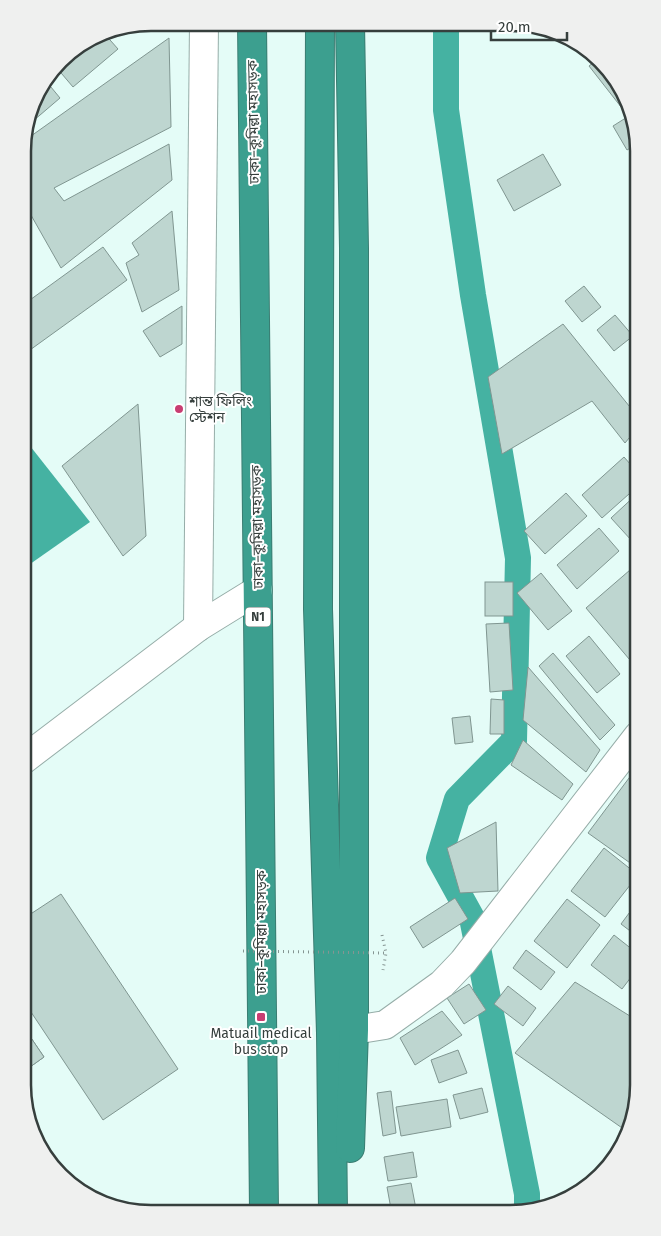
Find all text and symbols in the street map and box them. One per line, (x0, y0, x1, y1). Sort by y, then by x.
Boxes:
scale bar (491, 10, 567, 42)
text: 20 m (498, 18, 531, 36)
street label: ঢাকা–কুমিল্লা মহাসড়ক (244, 59, 263, 185)
place label: শান্ত ফিলিং স্টেশন (188, 393, 252, 426)
marker: শান্ত ফিলিং স্টেশন (173, 403, 185, 415)
street label: ঢাকা–কুমিল্লা মহাসড়ক (248, 464, 267, 590)
road number: N1 (246, 608, 270, 626)
street label: ঢাকা–কুমিল্লা মহাসড়ক (253, 869, 270, 995)
marker: Matuail medical bus stop (255, 1011, 267, 1023)
place label: Matuail medical bus stop (210, 1025, 312, 1058)

